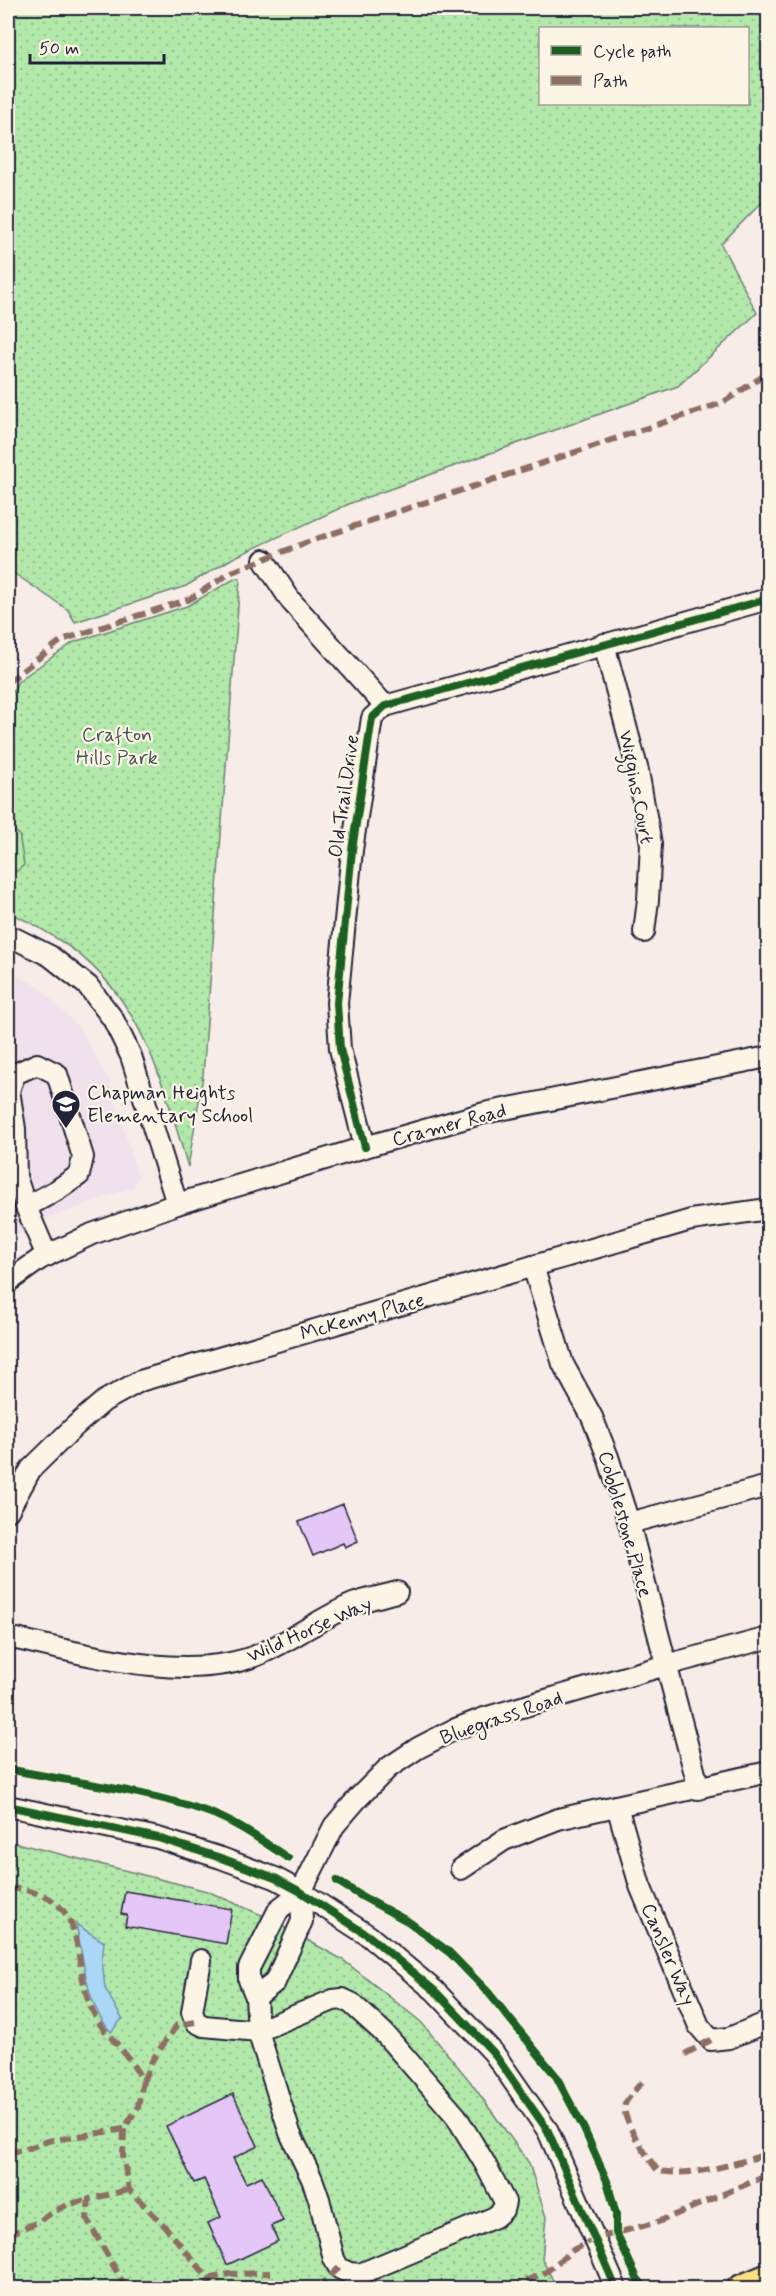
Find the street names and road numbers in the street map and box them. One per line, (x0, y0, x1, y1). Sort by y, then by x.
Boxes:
street label: Wiggins Court (609, 728, 660, 847)
street label: Old Trail Drive (323, 733, 366, 859)
street label: Cramer Road (389, 1097, 509, 1154)
street label: McKenny Place (297, 1287, 428, 1348)
street label: Cobblestone Place (591, 1448, 658, 1601)
street label: Wild Horse Way (243, 1591, 376, 1670)
street label: Bluegrass Road (437, 1685, 567, 1753)
street label: Cansler Way (634, 1899, 701, 2010)

